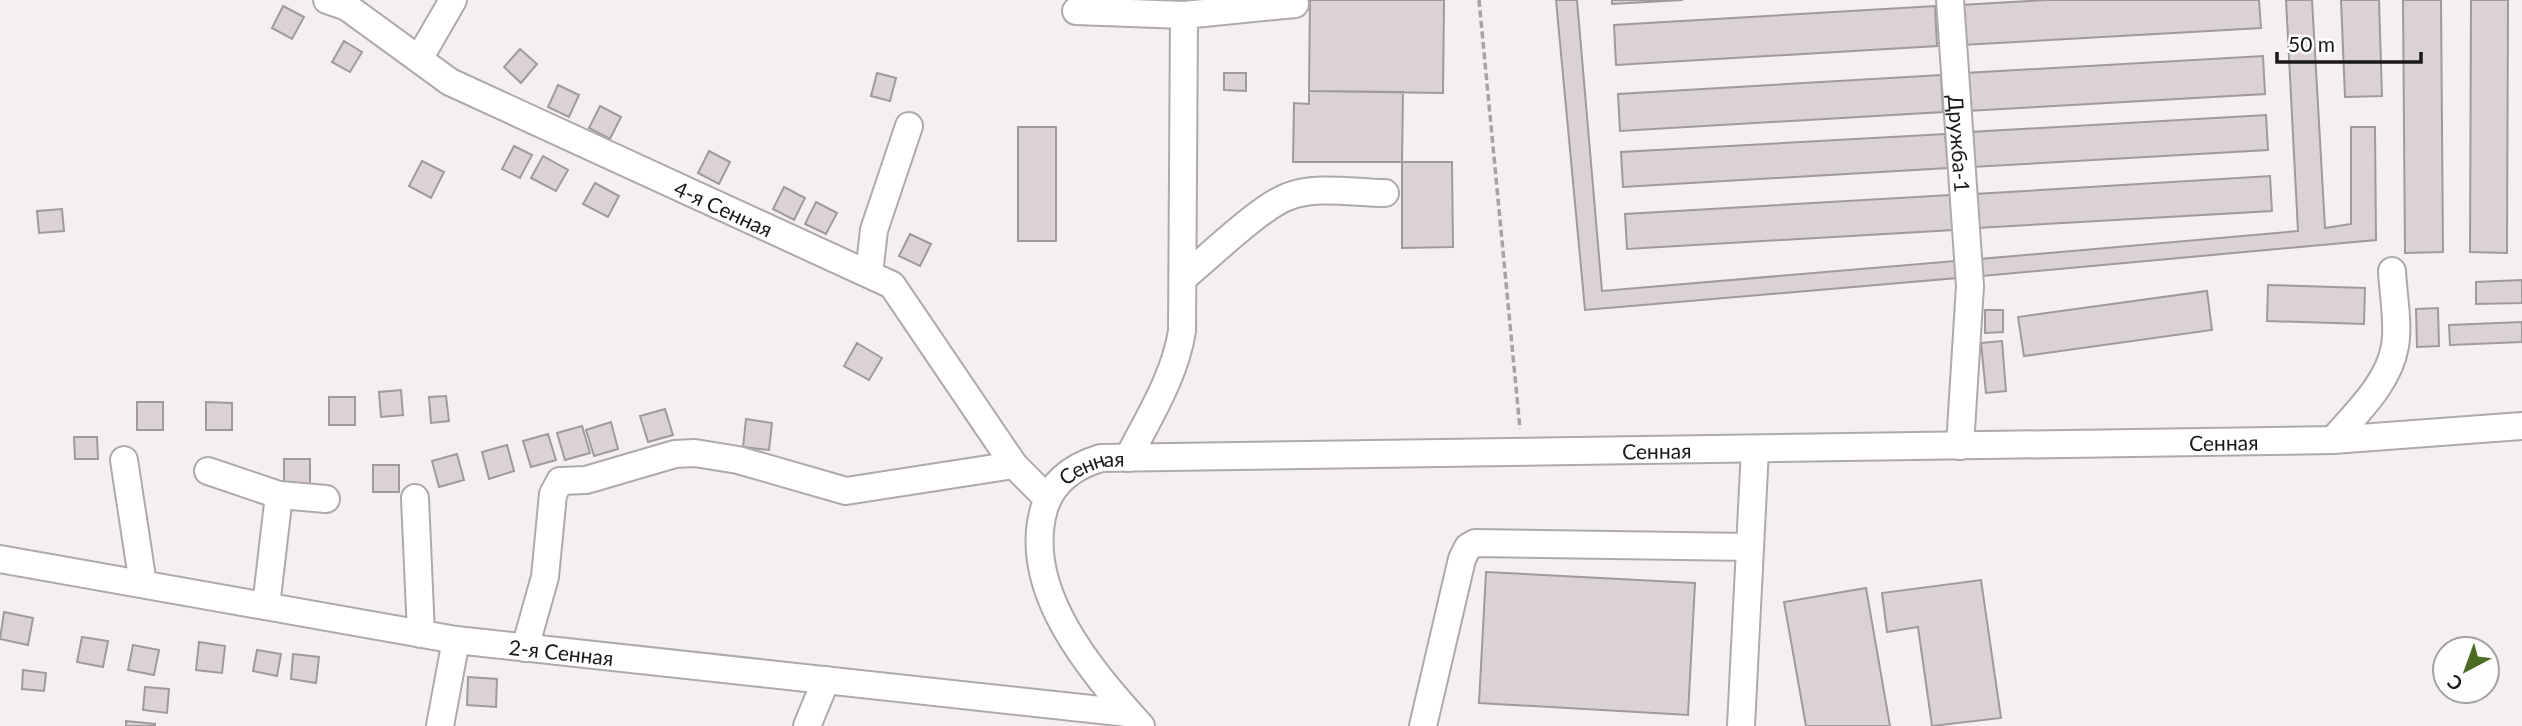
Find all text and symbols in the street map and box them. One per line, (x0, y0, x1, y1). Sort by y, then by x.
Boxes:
scale bar (2277, 21, 2420, 65)
text: 50 m (2288, 31, 2335, 56)
street label: Дружба-1 (1944, 94, 1976, 193)
street label: 4-я Сенная (671, 174, 777, 241)
street label: Сенная (2189, 429, 2259, 455)
street label: Сенная (1622, 437, 1692, 463)
street label: Сенная (1053, 445, 1125, 489)
street label: 2-я Сенная (508, 633, 615, 670)
north arrow (2431, 635, 2501, 705)
text: С (2442, 670, 2467, 696)

